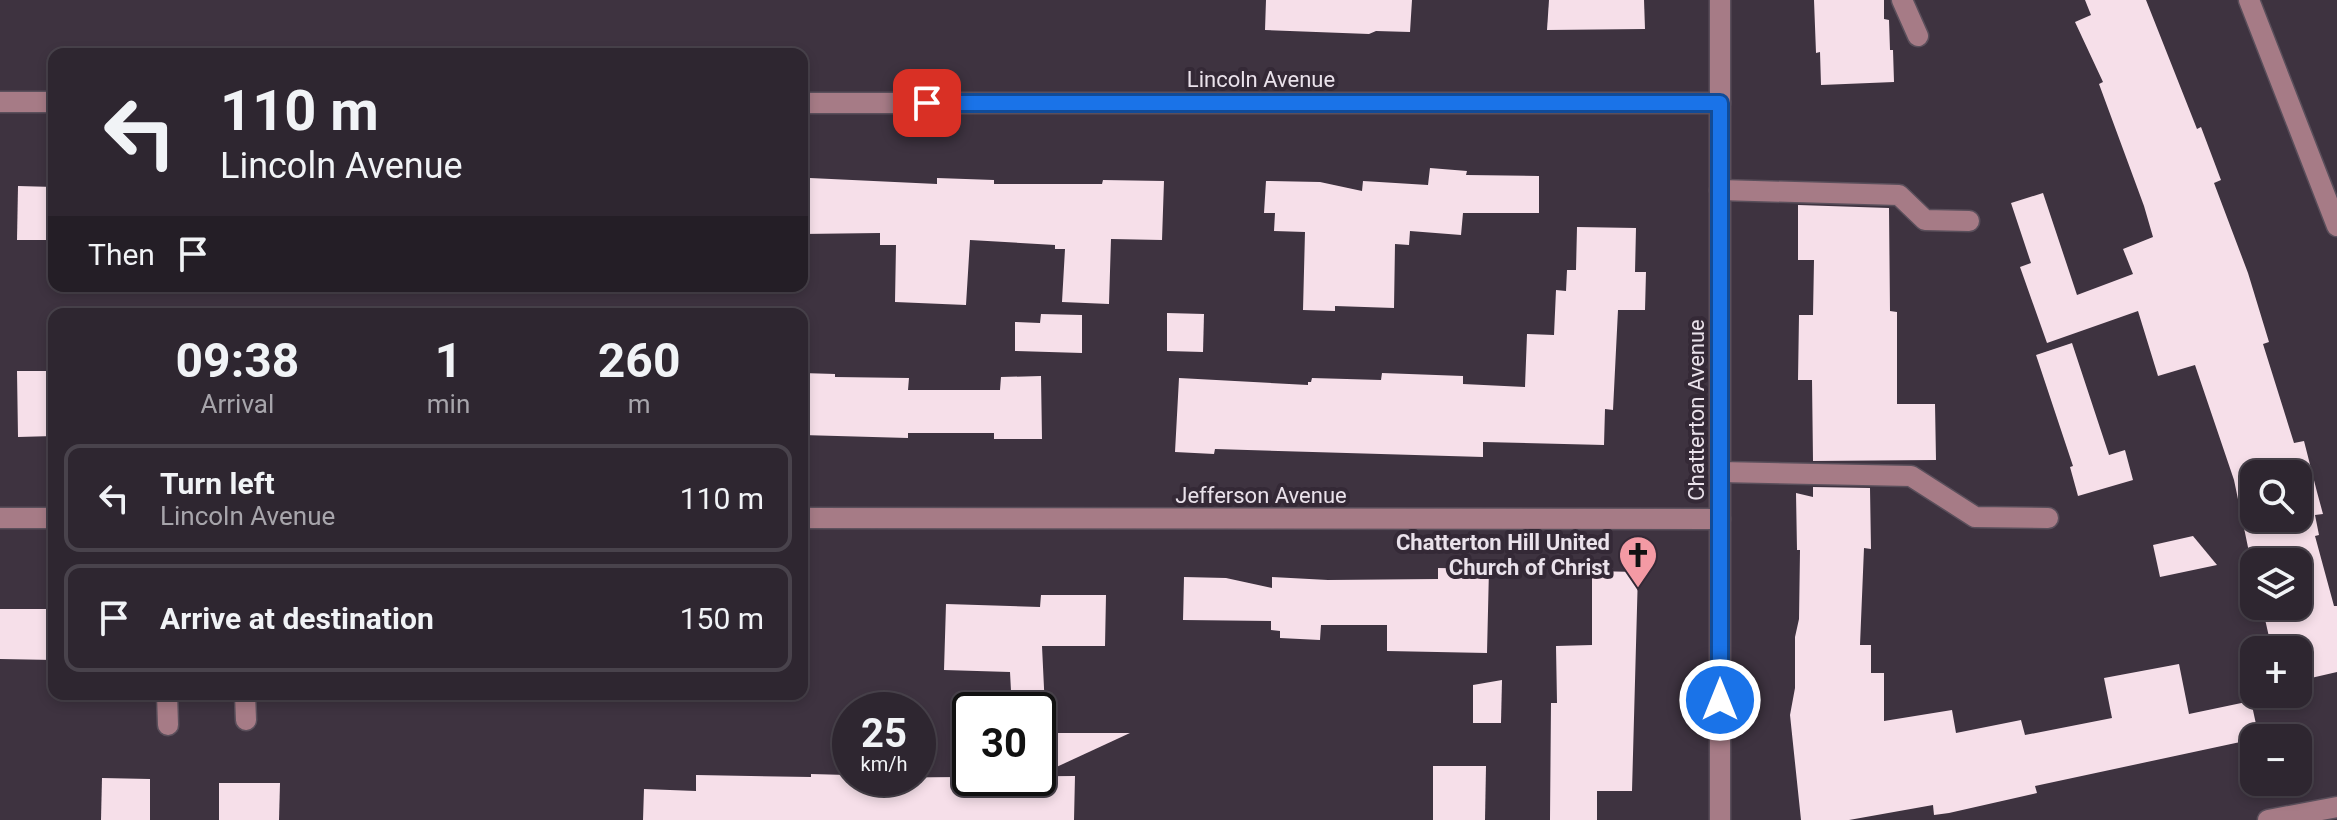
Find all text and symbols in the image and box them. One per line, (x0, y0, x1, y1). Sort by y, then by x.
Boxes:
street label: Lincoln Avenue (1187, 67, 1335, 92)
pin (893, 69, 961, 137)
text: 110 m (220, 78, 379, 144)
icon: left (88, 80, 192, 184)
icon: arrive (905, 81, 949, 125)
text: Lincoln Avenue (220, 145, 463, 187)
icon: arrive (171, 232, 215, 276)
text: Then (88, 237, 155, 272)
street label: Chatterton Avenue (1684, 319, 1709, 501)
text: 09:38 (176, 332, 299, 389)
text: 1 (435, 332, 462, 389)
text: 260 (598, 332, 680, 389)
text: Arrival (201, 389, 274, 419)
text: min (427, 389, 470, 419)
text: m (628, 389, 651, 419)
map controls (2240, 460, 2312, 796)
button: search (2240, 460, 2312, 532)
text: Turn left (160, 466, 275, 501)
icon: left (92, 476, 136, 520)
text: 110 m (680, 481, 764, 516)
street label: Jefferson Avenue (1175, 483, 1347, 508)
text: Lincoln Avenue (160, 501, 335, 531)
place label: Chatterton Hill United Church of Christ (1396, 530, 1611, 580)
church icon: Chatterton Hill United Church of Christ (1617, 534, 1659, 589)
button: layers (2240, 548, 2312, 620)
icon: arrive (92, 596, 136, 640)
text: Arrive at destination (160, 601, 434, 636)
text: 150 m (680, 601, 764, 636)
button: + (2240, 636, 2312, 708)
position arrow (1678, 658, 1762, 742)
speed limit sign: 30 (952, 692, 1056, 796)
text: 25 (861, 710, 907, 757)
button: − (2240, 724, 2312, 796)
text: km/h (861, 752, 907, 776)

